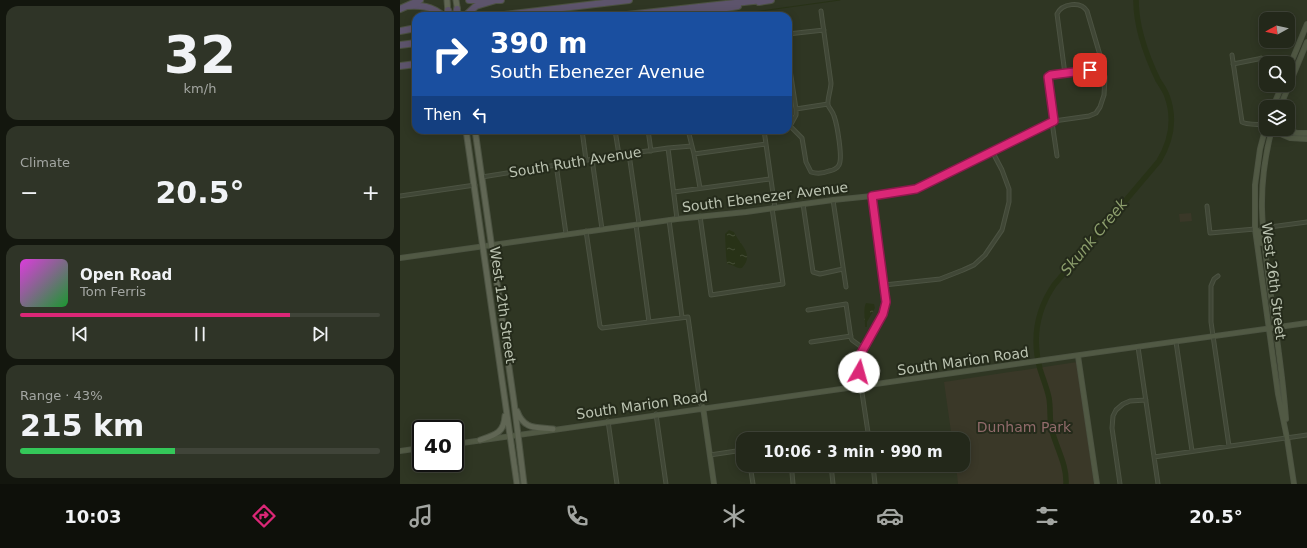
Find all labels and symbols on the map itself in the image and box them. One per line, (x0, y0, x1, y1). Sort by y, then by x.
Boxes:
north arrow (1259, 12, 1295, 48)
pin (1073, 53, 1107, 87)
street label: South Ruth Avenue (508, 144, 642, 180)
street label: South Ebenezer Avenue (681, 179, 849, 215)
water label: Skunk Creek (1057, 194, 1132, 279)
street label: West 26th Street (1259, 221, 1289, 341)
street label: West 12th Street (487, 245, 519, 365)
street label: South Marion Road (896, 344, 1030, 378)
position arrow (838, 351, 880, 393)
street label: South Marion Road (575, 388, 709, 422)
park label: Dunham Park (977, 419, 1072, 435)
speed limit sign: 40 (412, 420, 464, 472)

